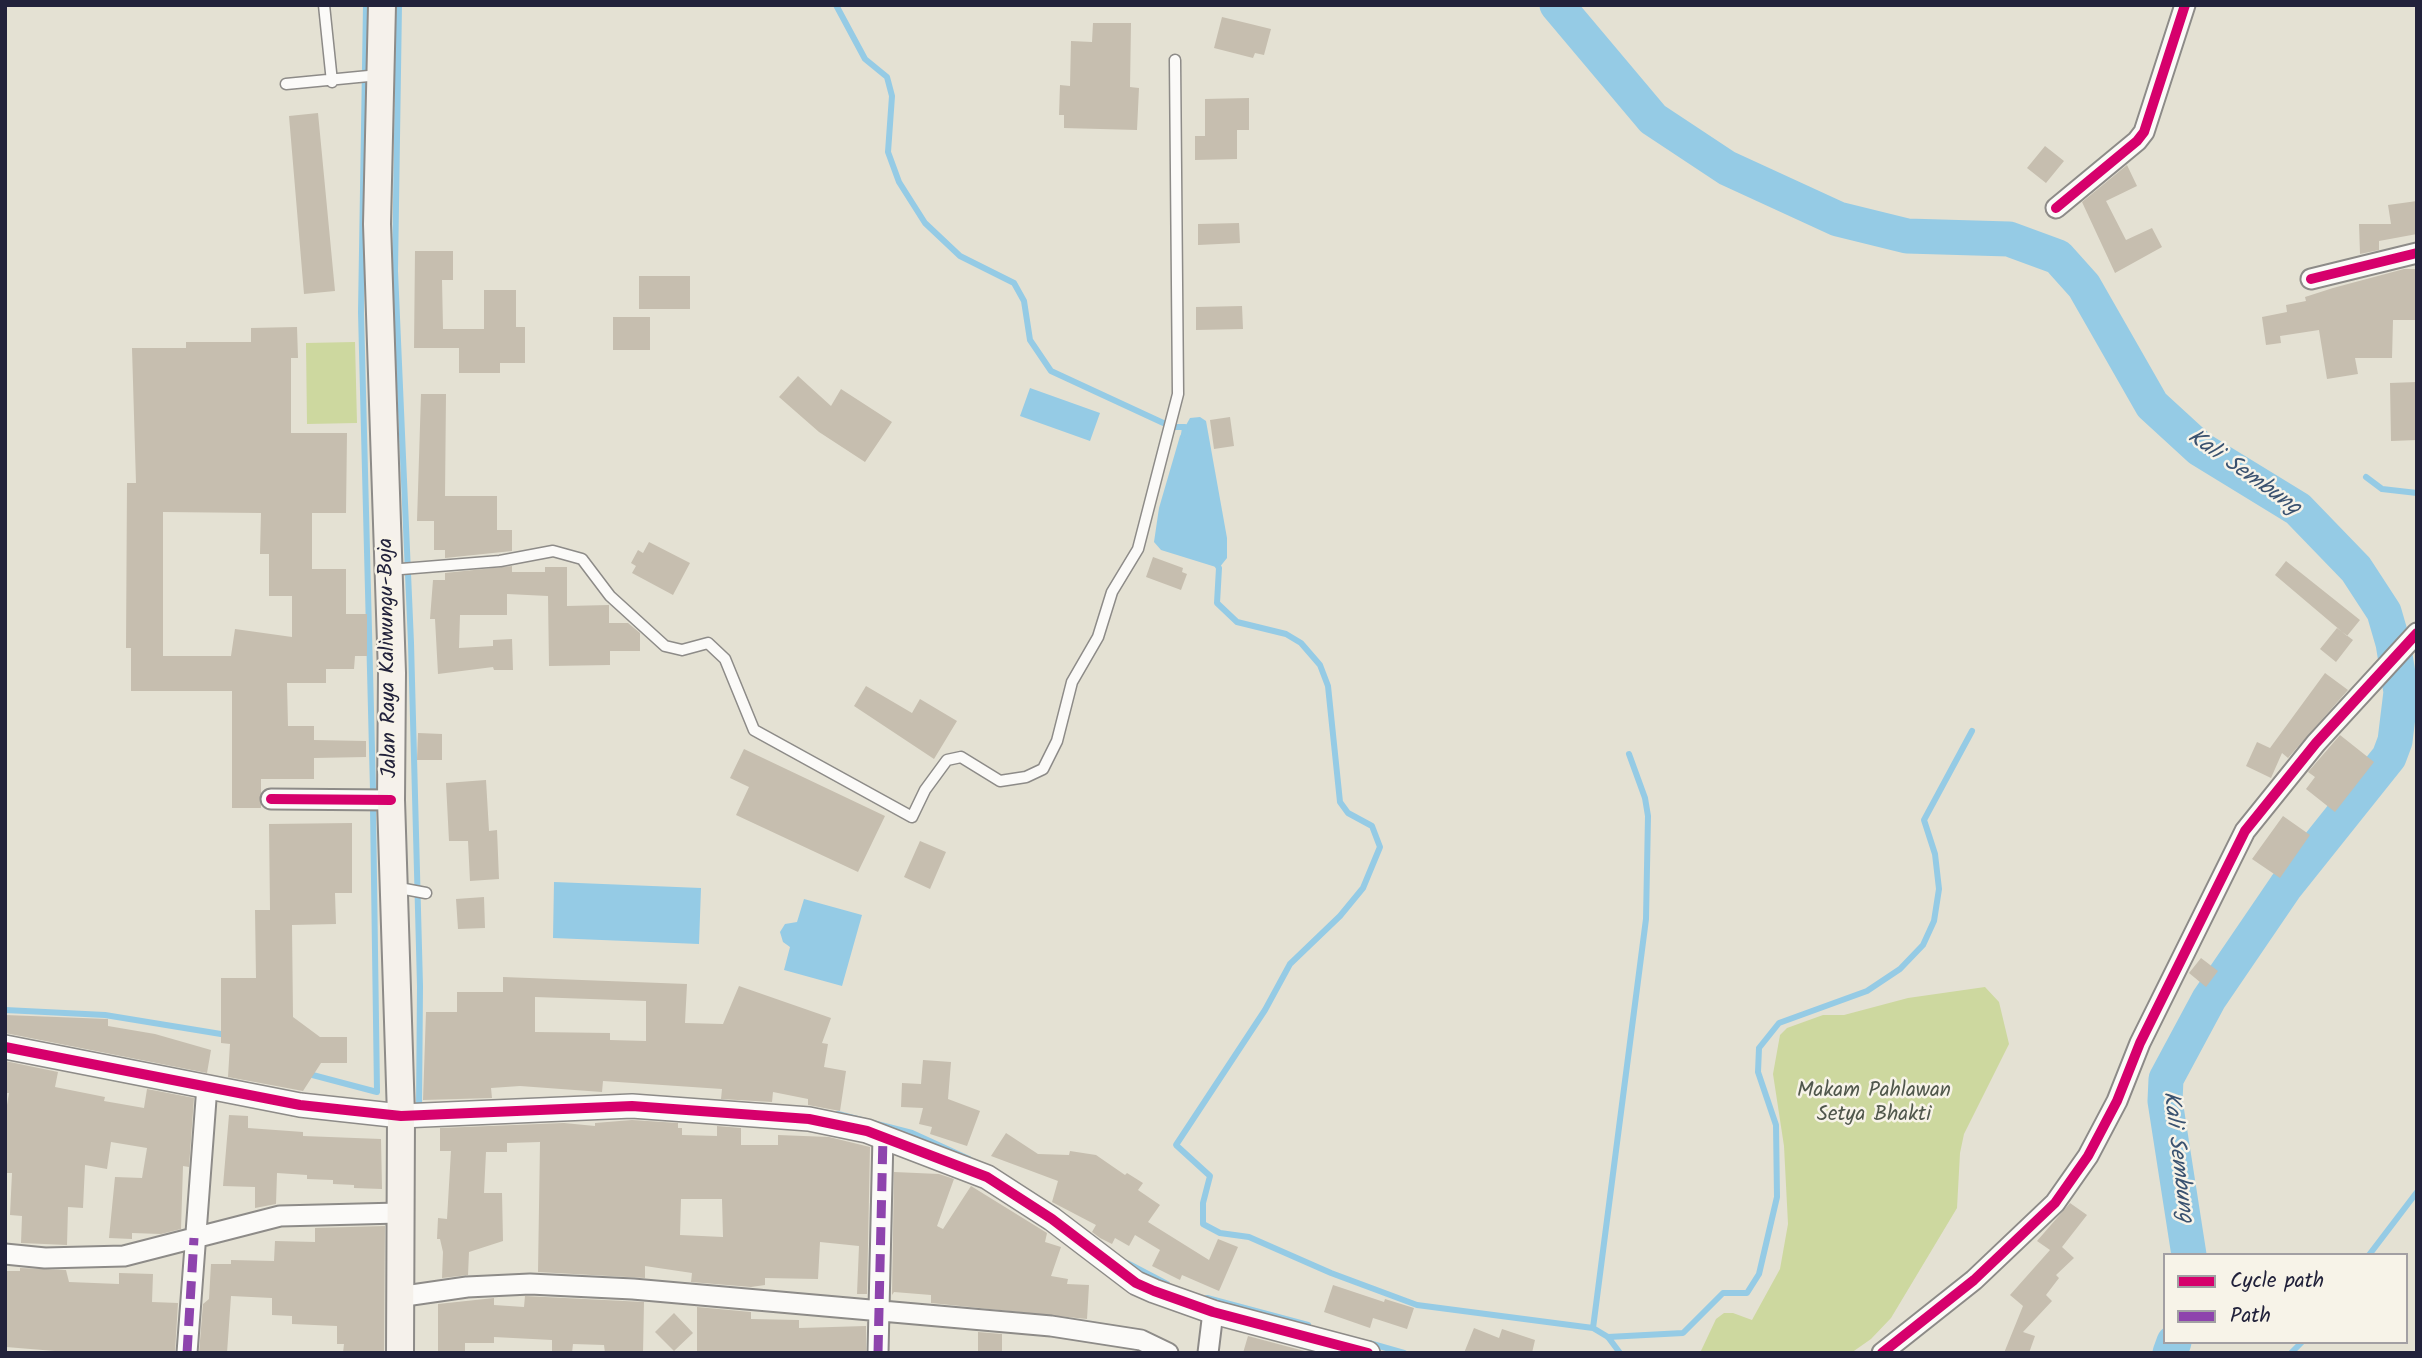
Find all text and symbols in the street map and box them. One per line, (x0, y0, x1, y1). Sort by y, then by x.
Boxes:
water label: Kali Sembung (2181, 425, 2305, 523)
street label: Jalan Raya Kaliwungu-Boja (375, 538, 405, 778)
park label: Makam Pahlawan Setya Bhakti (1797, 1079, 1951, 1129)
water label: Kali Sembung (2154, 1090, 2198, 1224)
legend (2163, 1253, 2408, 1344)
text: Cycle path (2230, 1265, 2324, 1298)
text: Path (2230, 1300, 2271, 1333)

